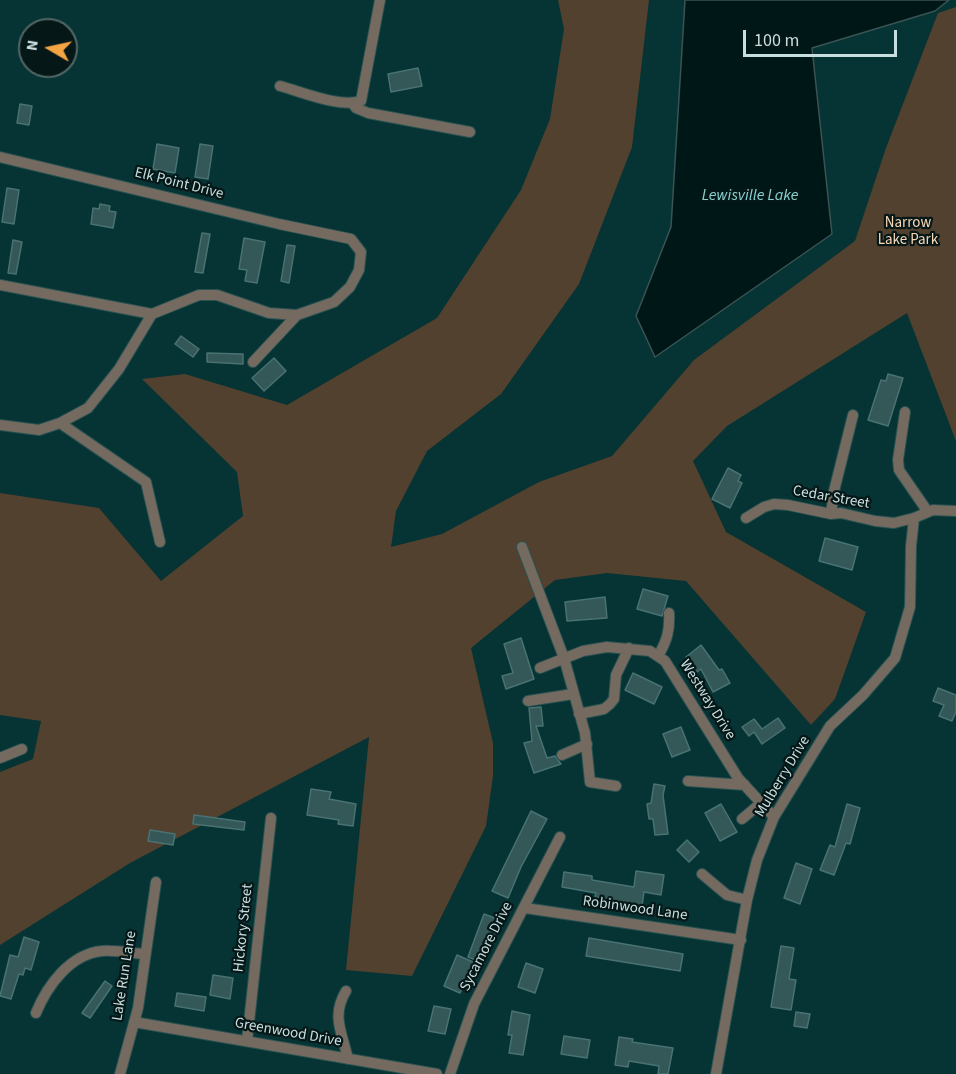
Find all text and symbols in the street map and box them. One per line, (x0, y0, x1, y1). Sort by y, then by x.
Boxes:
north arrow (18, 18, 78, 78)
scale bar (746, 18, 900, 56)
text: 100 m (754, 28, 799, 53)
text: N (20, 39, 44, 52)
street label: Elk Point Drive (133, 164, 225, 204)
water label: Lewisville Lake (702, 186, 798, 206)
park label: Narrow Lake Park (878, 215, 938, 250)
street label: Cedar Street (791, 482, 871, 514)
street label: Westway Drive (675, 657, 739, 743)
street label: Mulberry Drive (752, 733, 814, 821)
street label: Hickory Street (230, 883, 258, 973)
street label: Robinwood Lane (582, 893, 688, 925)
street label: Sycamore Drive (457, 899, 517, 995)
street label: Lake Run Lane (109, 930, 141, 1022)
street label: Greenwood Drive (233, 1015, 343, 1051)

